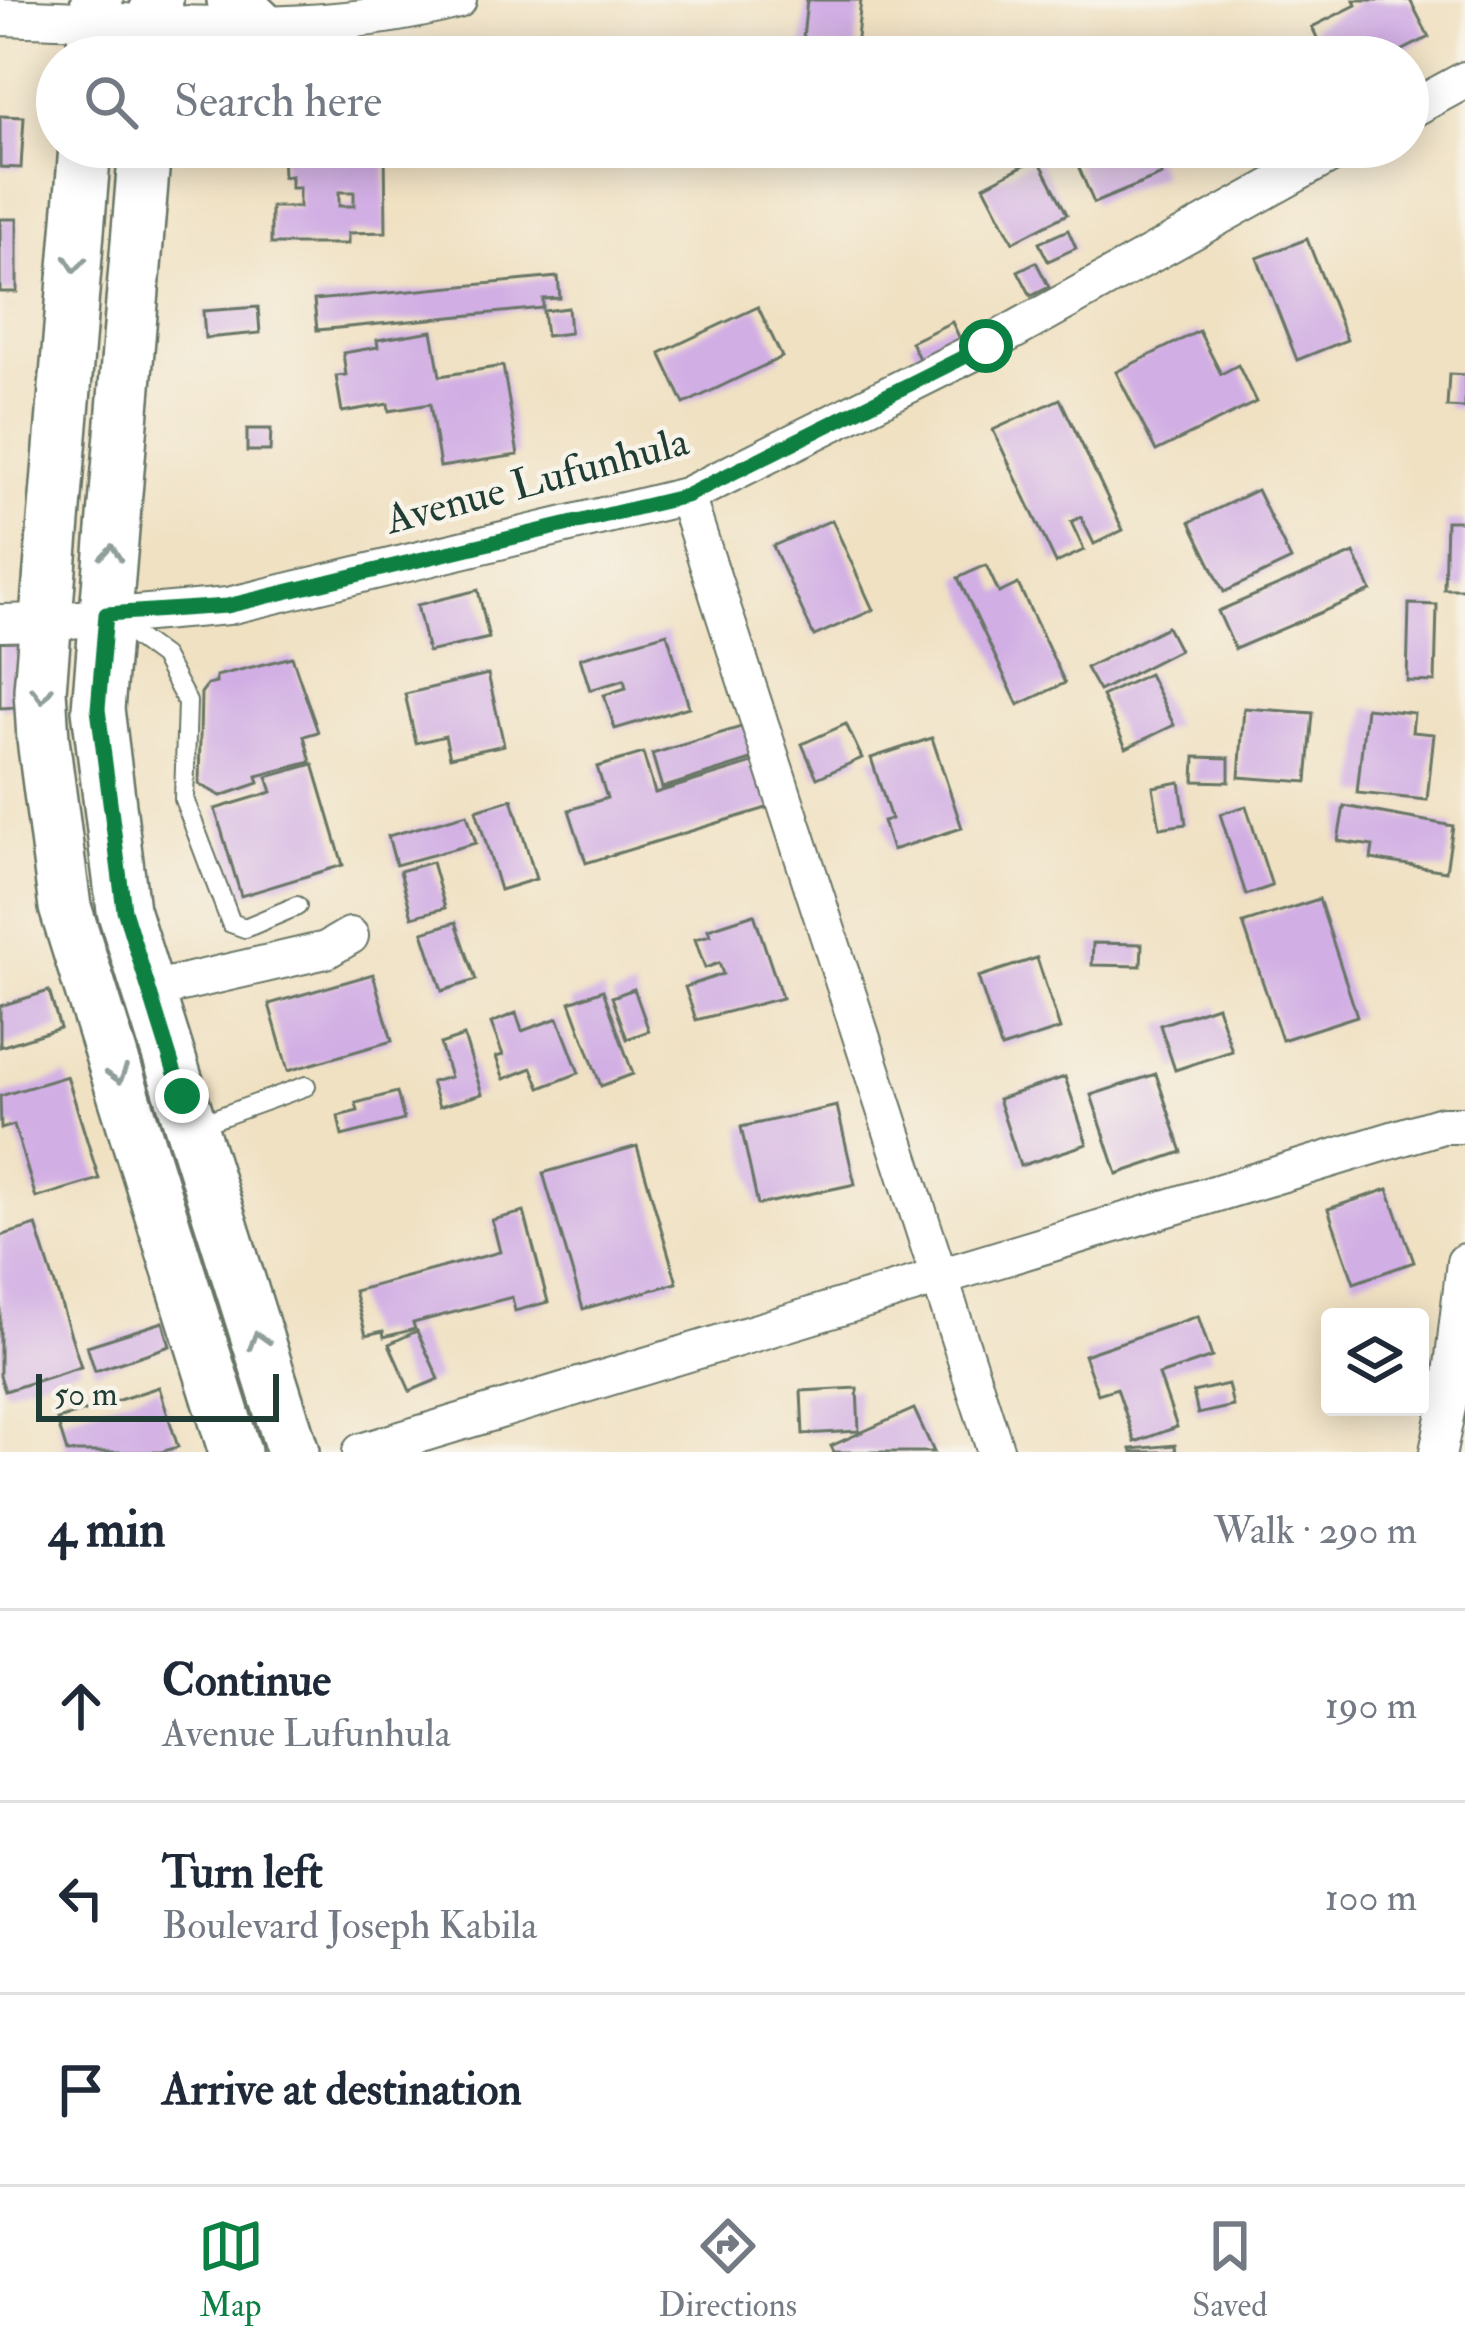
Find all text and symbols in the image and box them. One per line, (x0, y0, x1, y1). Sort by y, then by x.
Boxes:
search box (36, 36, 1429, 168)
icon: search (78, 69, 144, 135)
text: Search here (174, 74, 382, 130)
one-way arrow (63, 255, 89, 274)
route start (959, 319, 1013, 373)
street label: Avenue Lufunhula (379, 415, 695, 547)
one-way arrow (98, 543, 123, 562)
one-way arrow (29, 686, 55, 704)
one-way arrow (104, 1063, 129, 1084)
route end (155, 1069, 209, 1123)
map controls (1321, 1308, 1429, 1416)
button: layers (1321, 1308, 1429, 1416)
one-way arrow (247, 1330, 272, 1351)
scale bar (36, 1368, 279, 1421)
text: 50 m (54, 1374, 118, 1415)
text: 4 min (48, 1498, 166, 1562)
text: Walk · 290 m (1214, 1506, 1417, 1555)
text: Continue (162, 1653, 331, 1709)
icon: ahead (48, 1673, 114, 1739)
text: 190 m (1325, 1681, 1417, 1730)
text: Avenue Lufunhula (162, 1709, 451, 1758)
text: Turn left (162, 1845, 323, 1901)
icon: left (48, 1865, 114, 1931)
text: 100 m (1325, 1873, 1417, 1922)
text: Boulevard Joseph Kabila (162, 1901, 537, 1950)
icon: arrive (48, 2057, 114, 2123)
text: Arrive at destination (162, 2062, 522, 2118)
tab: Map (198, 2213, 264, 2326)
tab: Directions (659, 2213, 797, 2326)
tab: Saved (1192, 2213, 1267, 2326)

